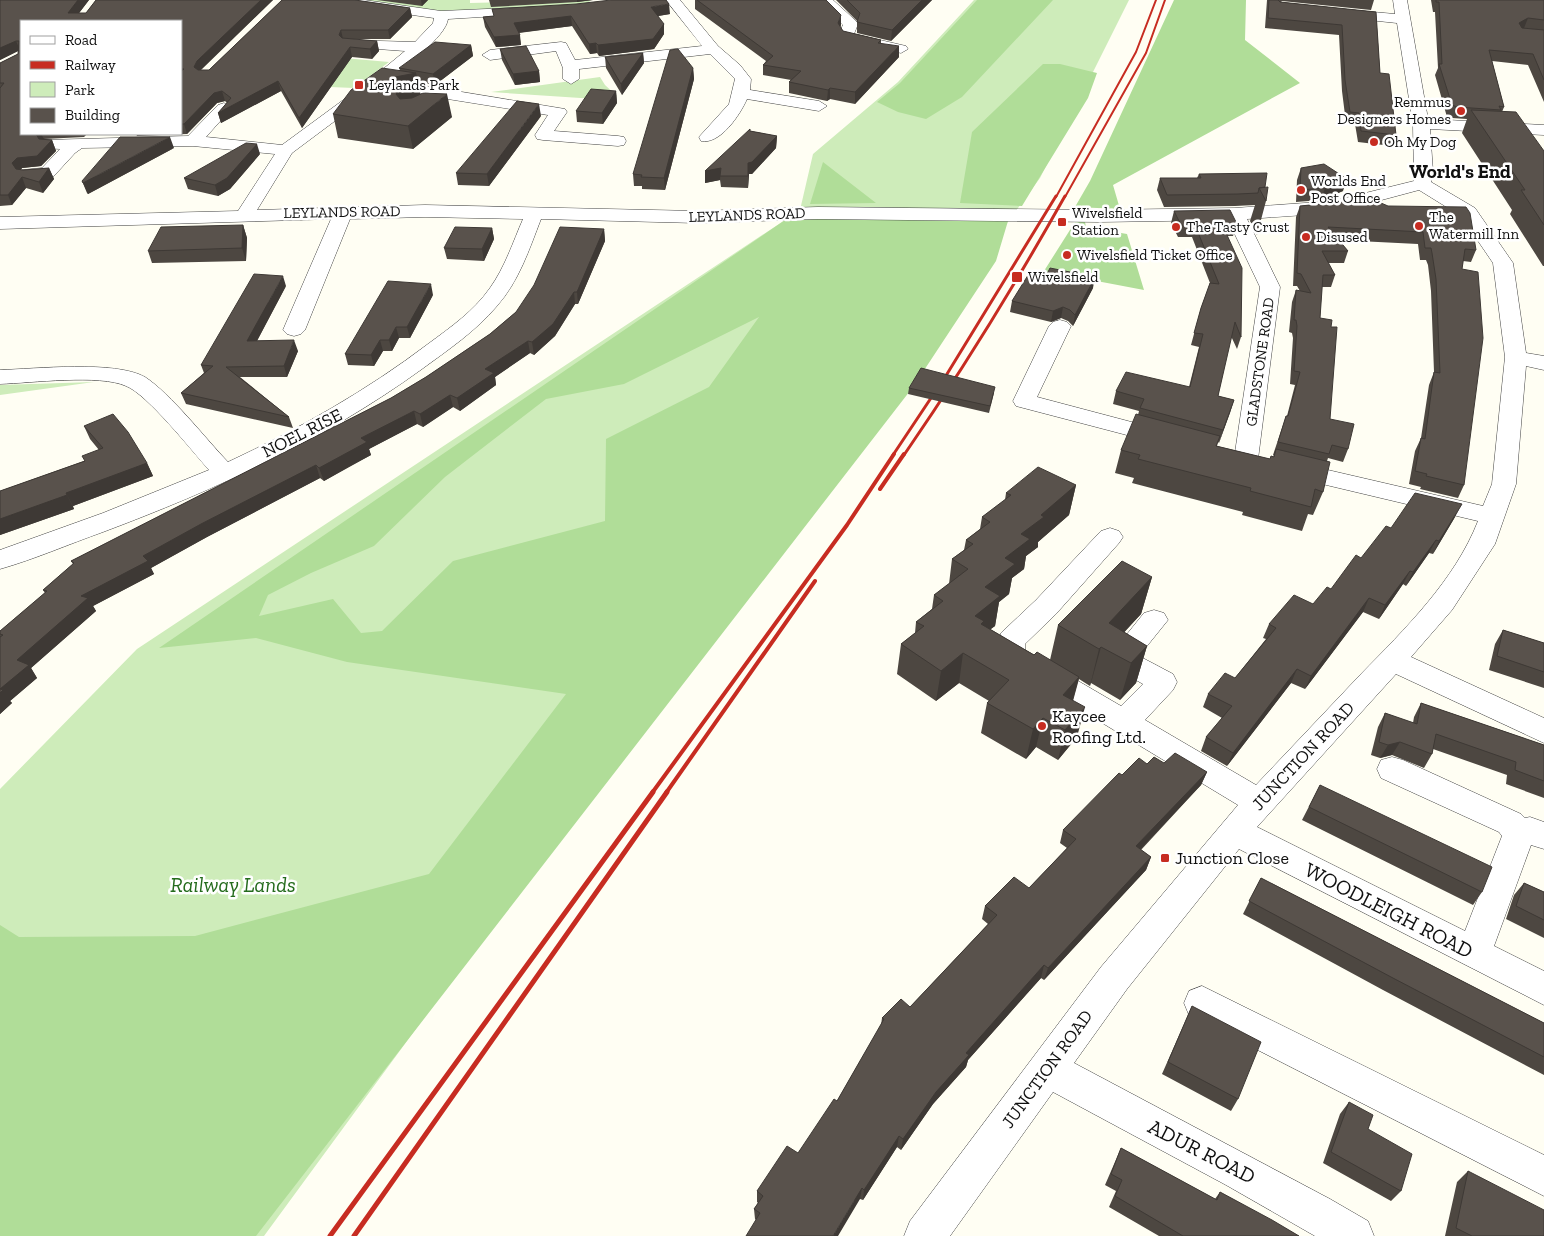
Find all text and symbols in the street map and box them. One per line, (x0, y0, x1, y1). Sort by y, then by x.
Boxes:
legend (20, 20, 182, 135)
text: Road (65, 31, 98, 49)
text: Railway (65, 56, 116, 74)
place label: Leylands Park (369, 76, 459, 94)
marker: Leylands Park (353, 79, 365, 91)
text: Park (65, 81, 95, 99)
place label: Remmus Designers Homes (1337, 93, 1451, 128)
marker: Remmus Designers Homes (1455, 105, 1467, 117)
text: Building (65, 106, 120, 124)
place label: Oh My Dog (1384, 133, 1456, 151)
marker: Oh My Dog (1368, 136, 1380, 148)
district label: World's End (1409, 160, 1511, 183)
place label: Worlds End Post Office (1311, 172, 1387, 207)
marker: Worlds End Post Office (1295, 184, 1307, 196)
street label: LEYLANDS ROAD (283, 202, 401, 222)
street label: LEYLANDS ROAD (688, 204, 806, 226)
place label: Wivelsfield Station (1072, 204, 1143, 239)
place label: The Watermill Inn (1429, 208, 1519, 243)
marker: Wivelsfield Station (1056, 216, 1068, 228)
place label: The Tasty Crust (1186, 218, 1290, 236)
marker: The Watermill Inn (1413, 220, 1425, 232)
marker: The Tasty Crust (1170, 221, 1182, 233)
place label: Disused (1316, 228, 1368, 246)
marker: Disused (1300, 231, 1312, 243)
place label: Wivelsfield Ticket Office (1077, 246, 1233, 264)
marker: Wivelsfield Ticket Office (1061, 249, 1073, 261)
place label: Wivelsfield (1028, 268, 1099, 286)
marker: Wivelsfield (1010, 270, 1024, 284)
street label: GLADSTONE ROAD (1242, 296, 1278, 428)
street label: NOEL RISE (258, 403, 346, 463)
street label: JUNCTION ROAD (1247, 697, 1359, 815)
place label: Kaycee Roofing Ltd. (1052, 705, 1146, 748)
marker: Kaycee Roofing Ltd. (1036, 720, 1048, 732)
place label: Junction Close (1175, 847, 1289, 869)
marker: Junction Close (1159, 852, 1171, 864)
street label: WOODLEIGH ROAD (1301, 857, 1477, 963)
park label: Railway Lands (170, 872, 296, 897)
street label: JUNCTION ROAD (997, 1006, 1097, 1132)
street label: ADUR ROAD (1144, 1113, 1260, 1189)

